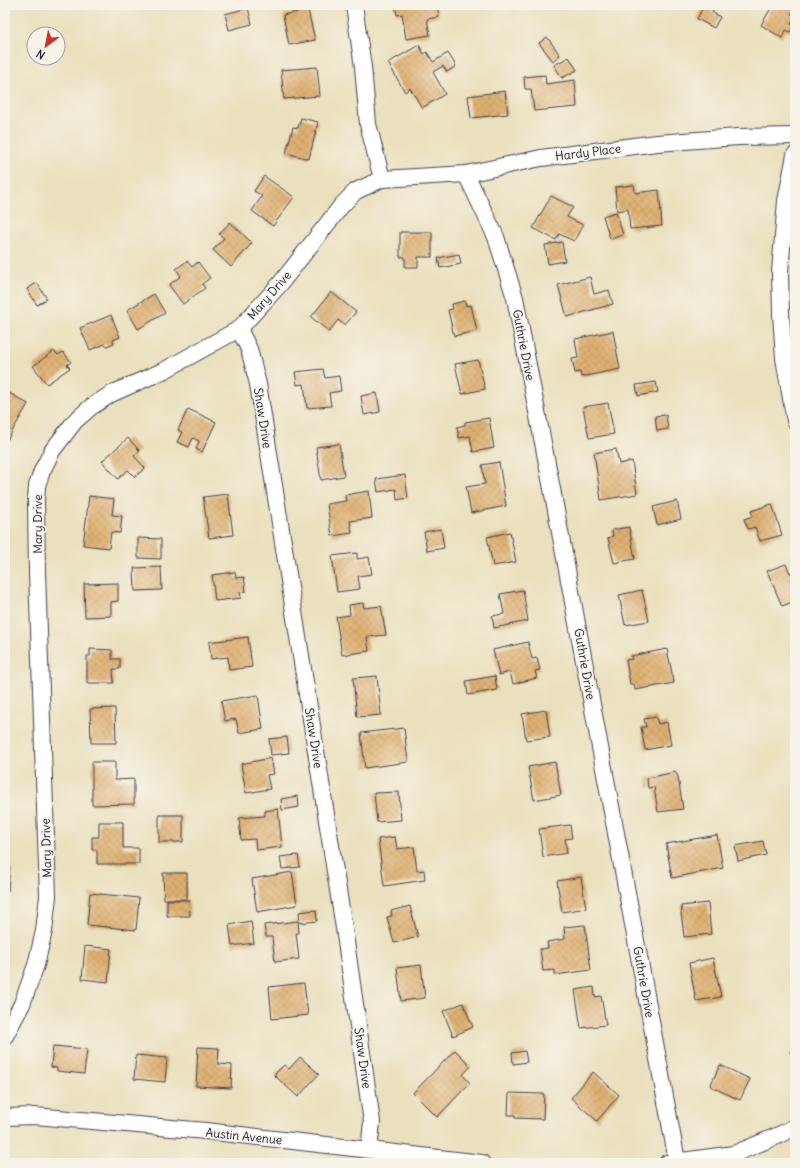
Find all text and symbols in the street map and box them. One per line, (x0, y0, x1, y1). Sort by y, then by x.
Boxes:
north arrow (26, 26, 66, 66)
text: N (34, 47, 48, 62)
street label: Hardy Place (554, 141, 622, 163)
street label: Mary Drive (244, 268, 294, 322)
street label: Guthrie Drive (510, 308, 538, 382)
street label: Shaw Drive (251, 387, 275, 449)
street label: Mary Drive (30, 494, 45, 554)
street label: Guthrie Drive (571, 627, 599, 701)
street label: Shaw Drive (302, 707, 326, 769)
street label: Mary Drive (37, 818, 55, 878)
street label: Guthrie Drive (630, 945, 658, 1019)
street label: Shaw Drive (351, 1027, 375, 1089)
street label: Austin Avenue (205, 1125, 283, 1147)

